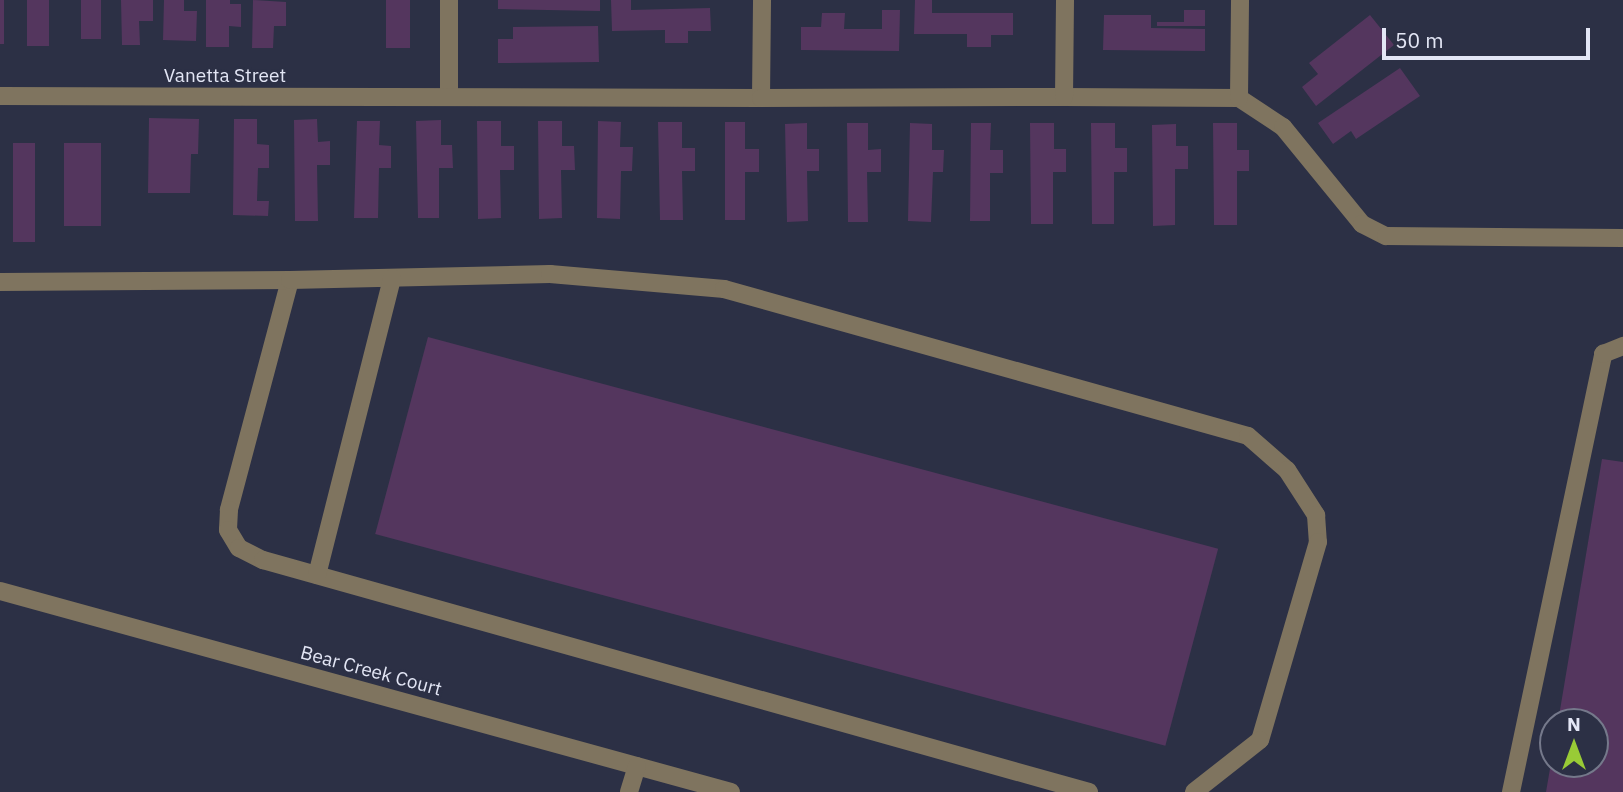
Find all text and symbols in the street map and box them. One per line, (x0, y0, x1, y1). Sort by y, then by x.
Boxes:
scale bar (1385, 14, 1593, 58)
text: 50 m (1395, 26, 1444, 54)
street label: Vanetta Street (164, 65, 286, 87)
street label: Bear Creek Court (298, 641, 444, 701)
north arrow (1539, 708, 1609, 778)
text: N (1567, 712, 1581, 736)

